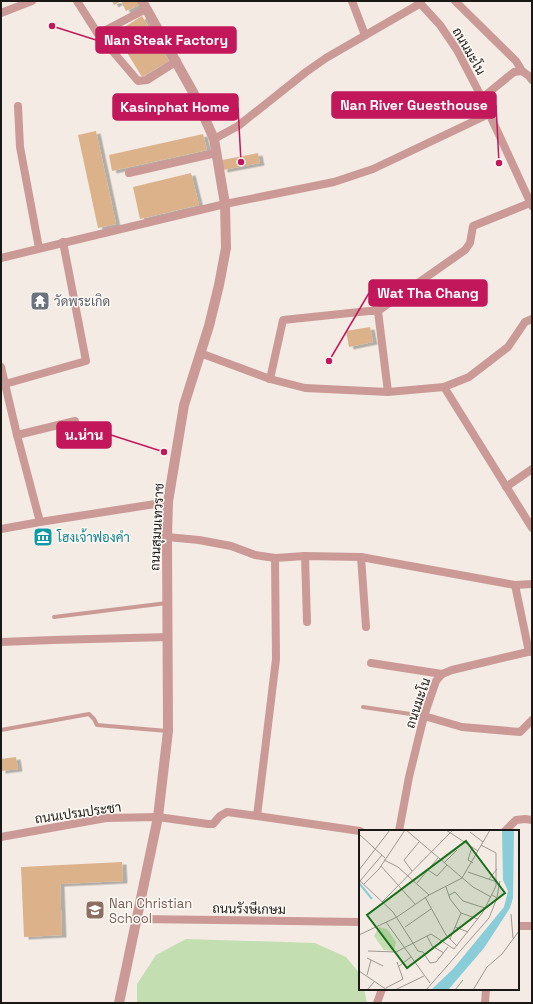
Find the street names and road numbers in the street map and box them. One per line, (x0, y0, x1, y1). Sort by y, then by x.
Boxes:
street label: ถนนมะโน (449, 24, 489, 78)
street label: ถนนสุมนเทวราช (146, 483, 169, 571)
street label: ถนนมะโน (401, 676, 435, 730)
street label: ถนนเปรมประชา (34, 799, 122, 827)
street label: ถนนรังษีเกษม (212, 899, 286, 918)

